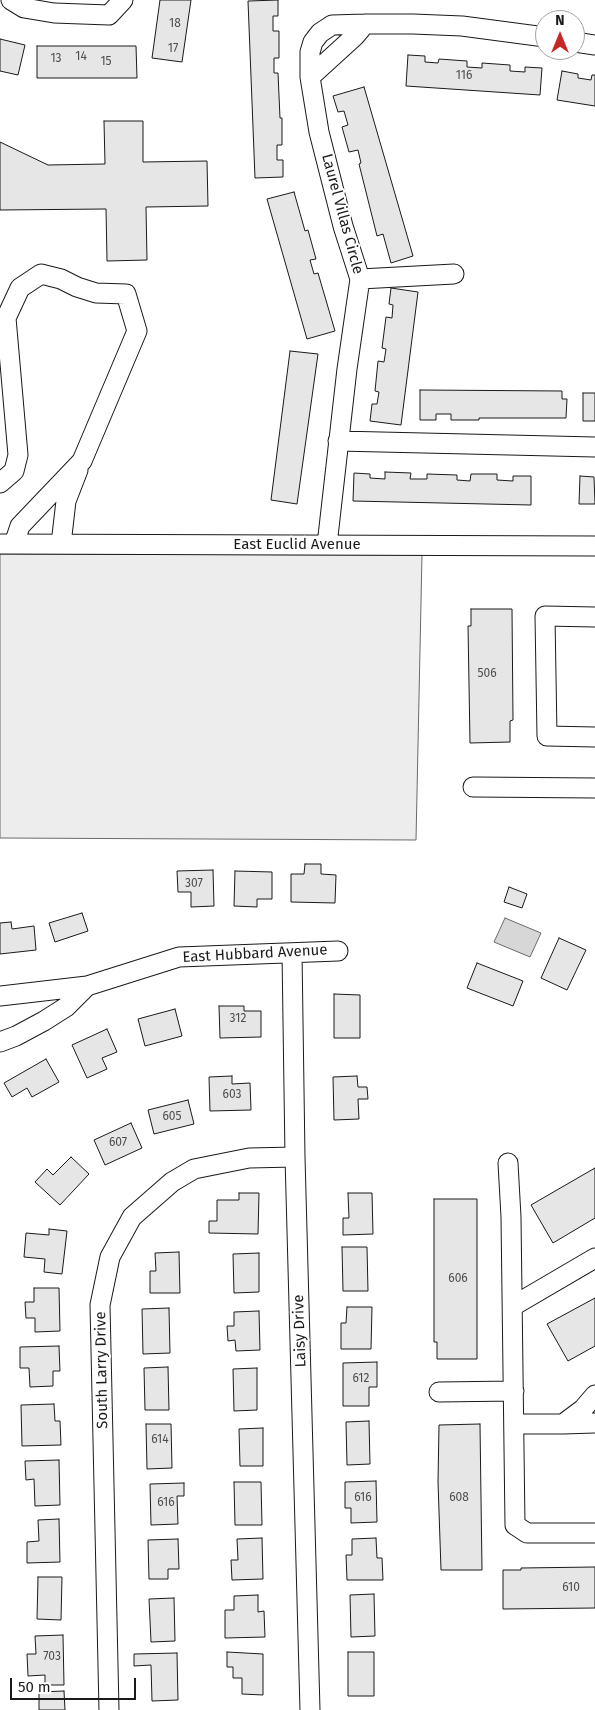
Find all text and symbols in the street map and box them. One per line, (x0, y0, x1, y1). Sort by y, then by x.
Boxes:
north arrow (535, 10, 585, 60)
text: N (555, 12, 565, 29)
house number: 18 (169, 17, 181, 31)
house number: 17 (168, 42, 178, 56)
house number: 14 (75, 50, 87, 64)
house number: 13 (50, 52, 62, 66)
house number: 15 (100, 55, 112, 69)
house number: 116 (456, 69, 472, 83)
street label: Laurel Villas Circle (317, 152, 367, 276)
street label: East Euclid Avenue (233, 536, 361, 554)
house number: 506 (477, 667, 497, 681)
house number: 307 (185, 877, 203, 891)
street label: East Hubbard Avenue (182, 941, 328, 967)
house number: 312 (230, 1012, 246, 1026)
house number: 603 (223, 1088, 241, 1102)
house number: 605 (162, 1110, 182, 1124)
house number: 607 (109, 1136, 127, 1150)
house number: 606 (448, 1272, 468, 1286)
street label: Laisy Drive (290, 1294, 310, 1368)
street label: South Larry Drive (92, 1311, 112, 1429)
house number: 612 (353, 1372, 369, 1386)
house number: 614 (151, 1433, 169, 1447)
house number: 616 (354, 1491, 372, 1505)
house number: 608 (449, 1491, 469, 1505)
house number: 616 (157, 1496, 175, 1510)
house number: 610 (562, 1581, 580, 1595)
house number: 703 (43, 1650, 61, 1664)
scale bar (12, 1668, 139, 1700)
text: 50 m (18, 1678, 51, 1696)

